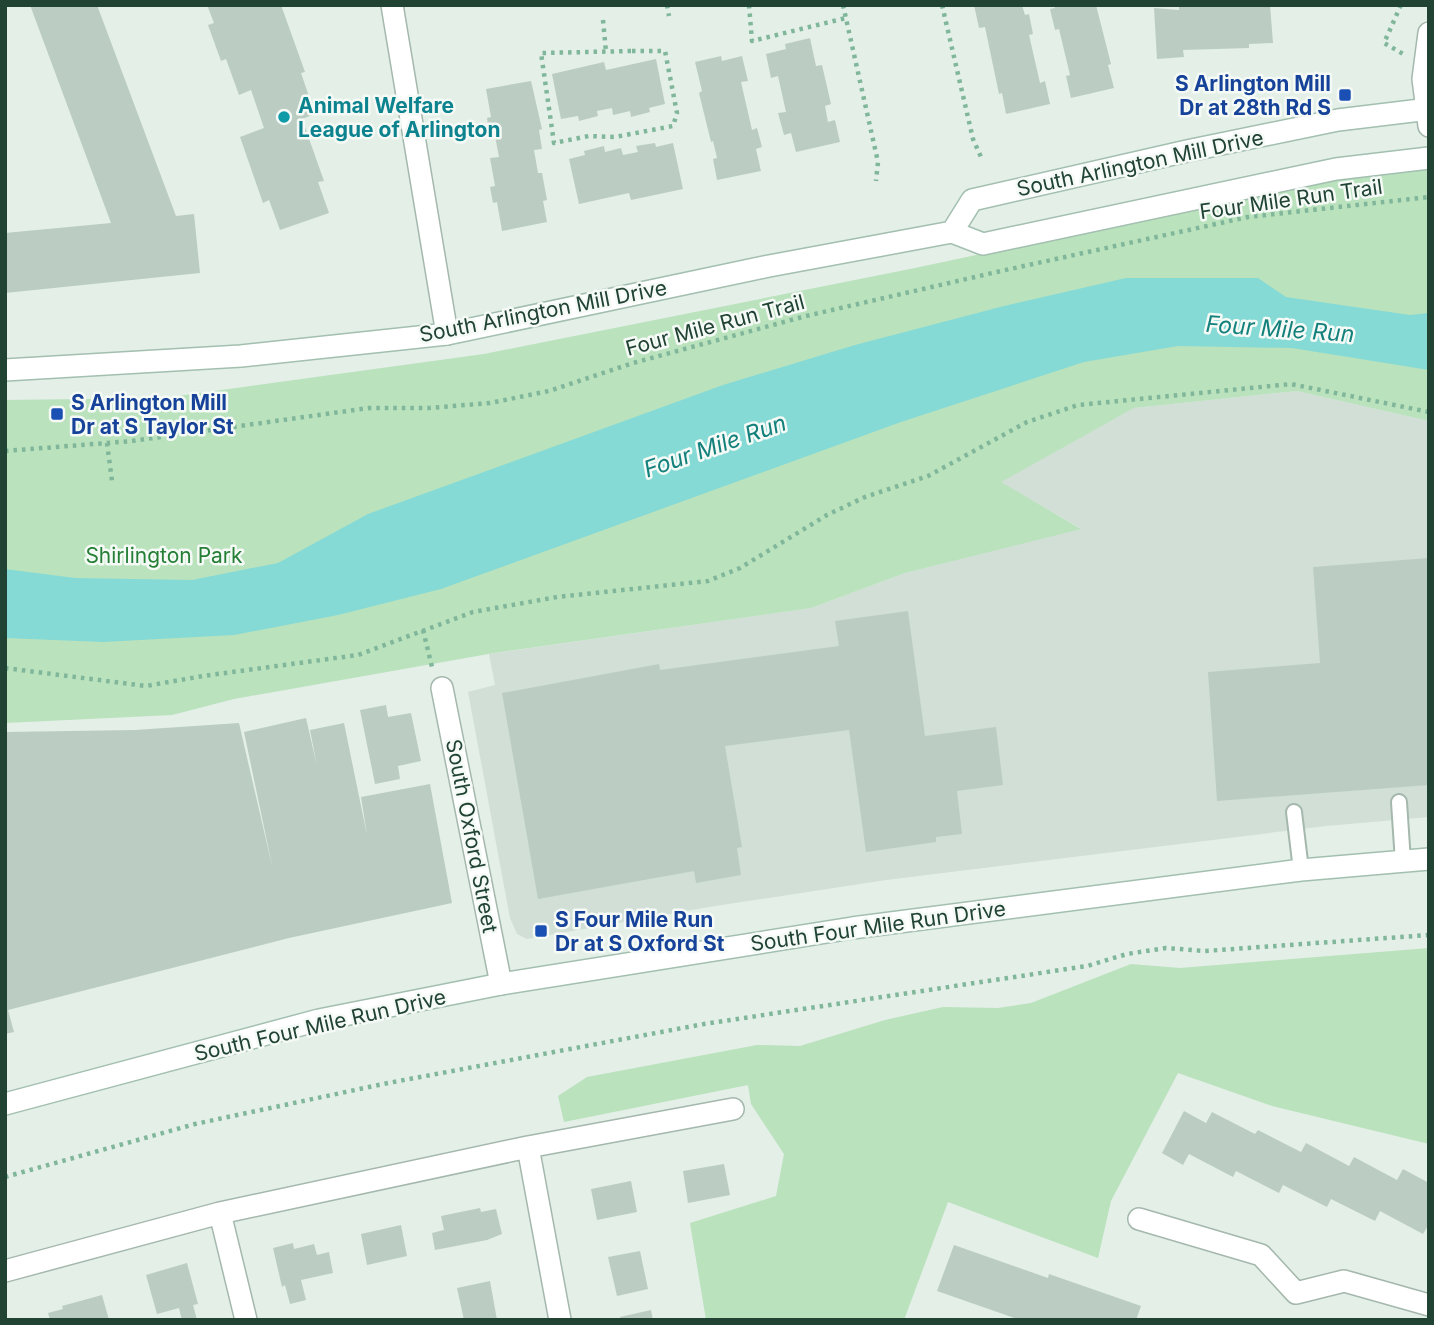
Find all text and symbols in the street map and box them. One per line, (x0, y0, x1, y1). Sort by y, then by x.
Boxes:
place label: S Arlington Mill Dr at 28th Rd S (1175, 71, 1331, 120)
marker: S Arlington Mill Dr at 28th Rd S (1337, 87, 1353, 103)
place label: Animal Welfare League of Arlington (298, 93, 501, 142)
marker: Animal Welfare League of Arlington (276, 109, 292, 125)
street label: South Arlington Mill Drive (1014, 125, 1266, 201)
street label: Four Mile Run Trail (1198, 174, 1384, 224)
street label: South Arlington Mill Drive (417, 275, 669, 347)
street label: Four Mile Run Trail (623, 289, 807, 361)
water label: Four Mile Run (1205, 310, 1355, 348)
place label: S Arlington Mill Dr at S Taylor St (71, 390, 234, 439)
marker: S Arlington Mill Dr at S Taylor St (49, 406, 65, 422)
water label: Four Mile Run (640, 409, 790, 483)
park label: Shirlington Park (85, 543, 243, 568)
street label: South Oxford Street (441, 737, 503, 935)
street label: South Four Mile Run Drive (749, 896, 1007, 956)
place label: S Four Mile Run Dr at S Oxford St (555, 907, 725, 956)
marker: S Four Mile Run Dr at S Oxford St (533, 923, 549, 939)
street label: South Four Mile Run Drive (192, 984, 448, 1066)

